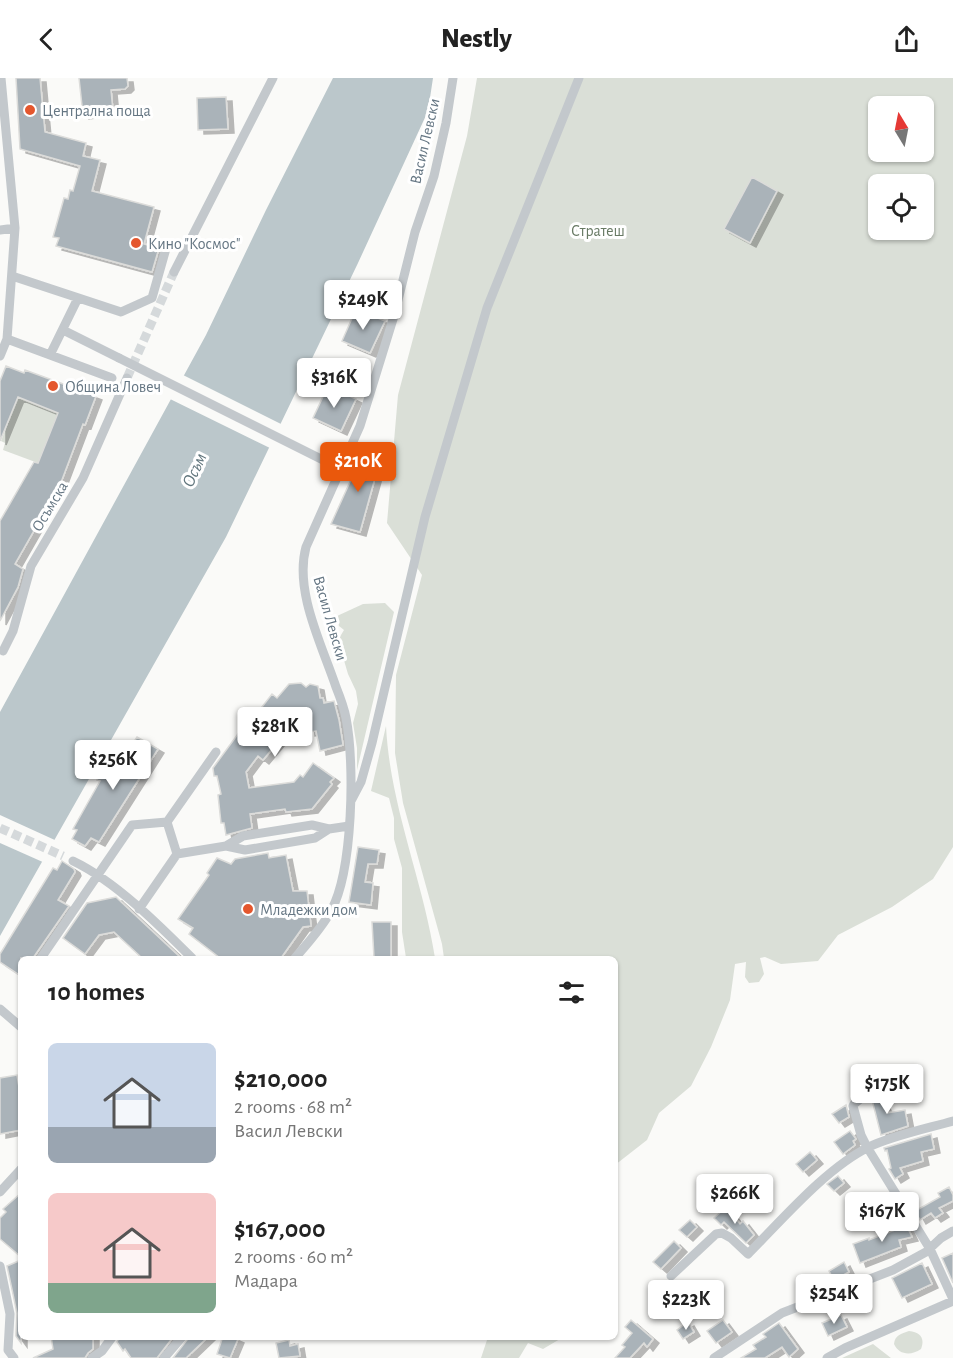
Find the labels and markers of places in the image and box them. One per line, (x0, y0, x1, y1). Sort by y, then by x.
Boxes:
marker: Централна поща (23, 103, 37, 117)
place label: Централна поща (42, 103, 151, 119)
marker: Кино "Космос" (129, 236, 143, 250)
place label: Кино "Космос" (148, 236, 240, 252)
pin: $249K (321, 280, 405, 331)
pin: $316K (292, 358, 376, 409)
marker: Община Ловеч (46, 379, 60, 393)
place label: Община Ловеч (65, 379, 161, 395)
pin: $210K (316, 442, 400, 493)
pin: $281K (233, 707, 317, 758)
pin: $256K (71, 740, 155, 791)
marker: Младежки дом (241, 902, 255, 916)
place label: Младежки дом (260, 902, 358, 918)
pin: $175K (845, 1064, 929, 1115)
pin: $266K (693, 1174, 777, 1225)
pin: $167K (840, 1192, 924, 1243)
pin: $254K (792, 1274, 876, 1325)
pin: $223K (644, 1280, 728, 1331)

